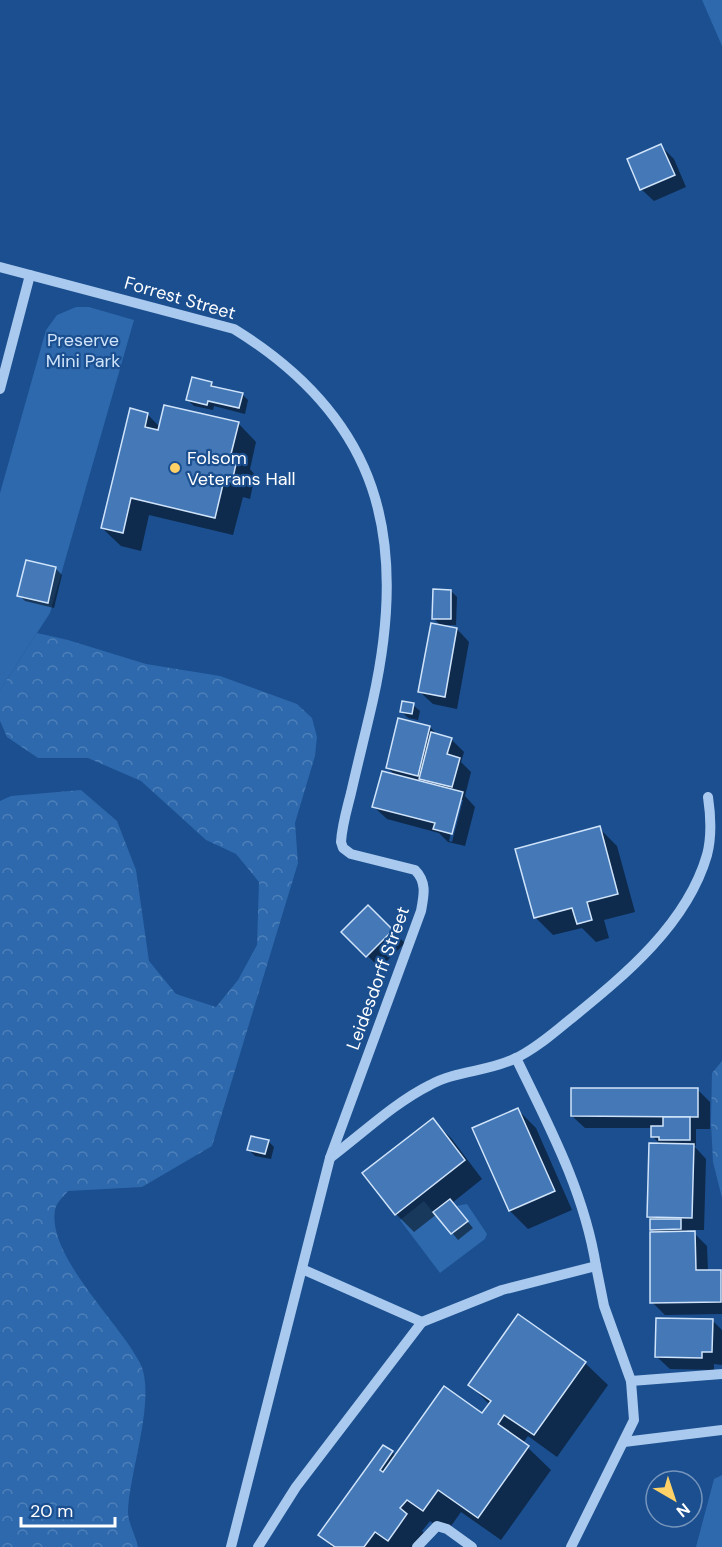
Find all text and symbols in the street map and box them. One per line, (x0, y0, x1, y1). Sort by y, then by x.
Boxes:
street label: Forrest Street (122, 271, 238, 325)
park label: Preserve Mini Park (46, 328, 120, 373)
place label: Folsom Veterans Hall (187, 446, 296, 491)
marker: Folsom Veterans Hall (168, 461, 182, 475)
street label: Leidesdorff Street (341, 903, 415, 1053)
north arrow (644, 1469, 704, 1529)
scale bar (21, 1490, 116, 1528)
text: N (672, 1498, 694, 1522)
text: 20 m (30, 1499, 73, 1523)

